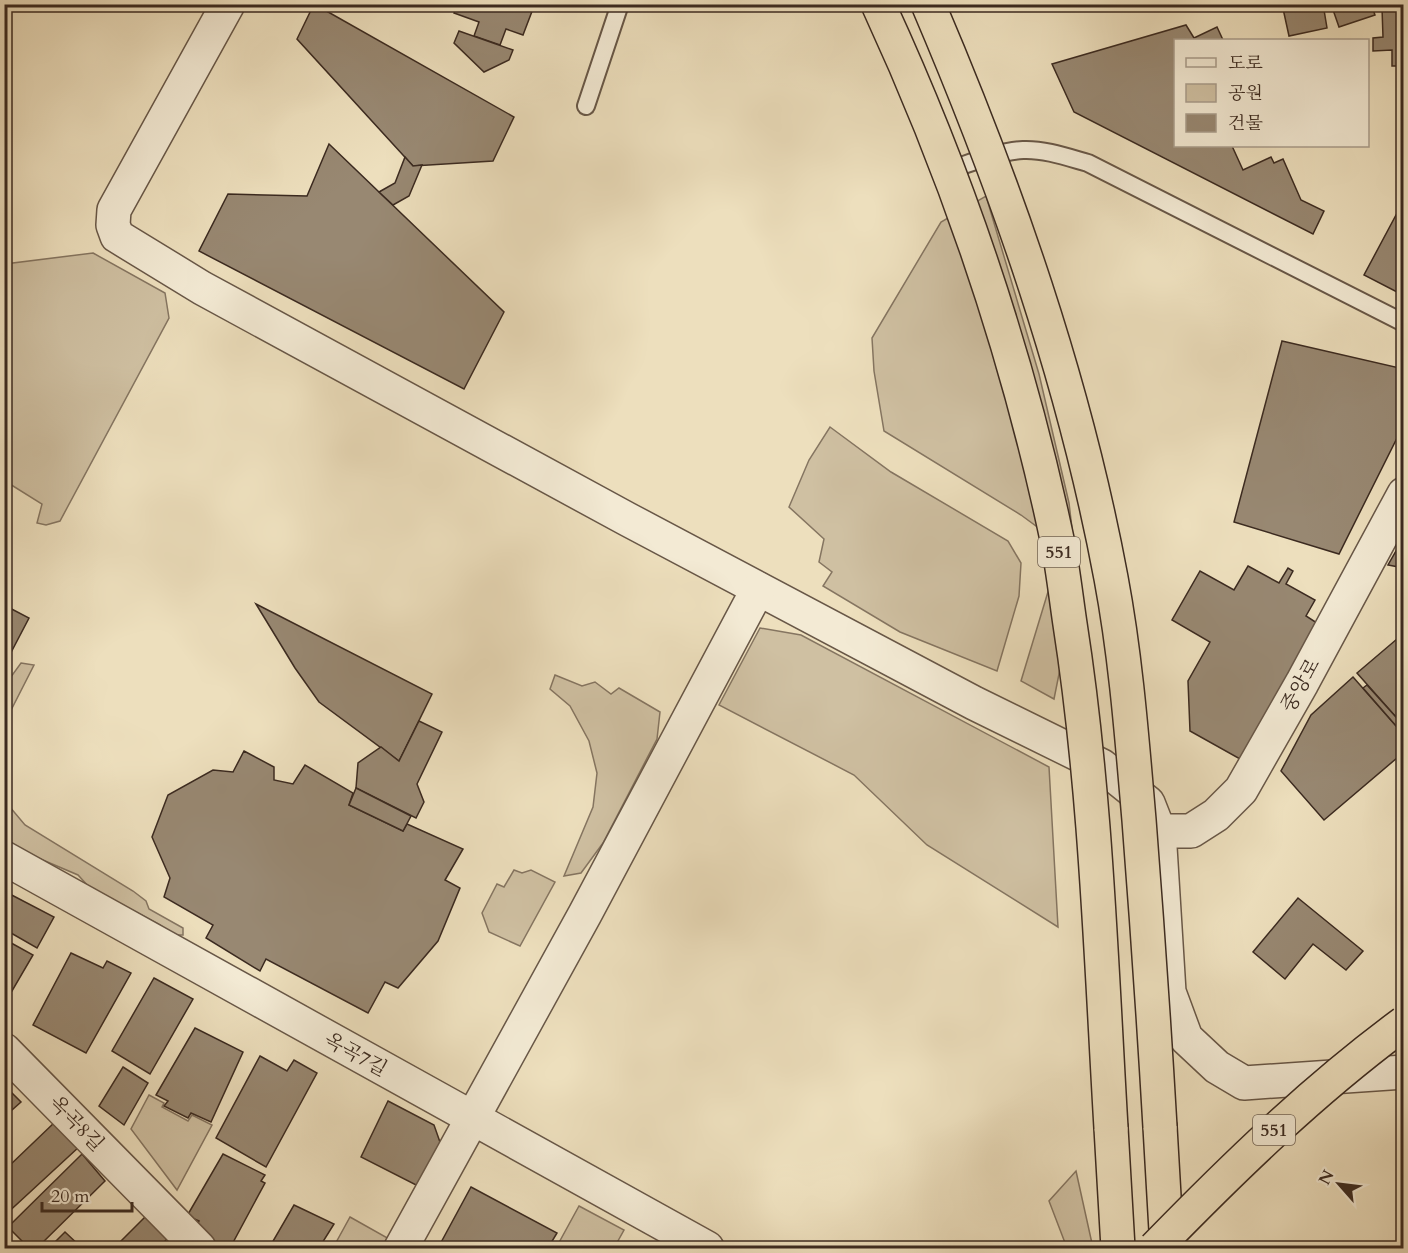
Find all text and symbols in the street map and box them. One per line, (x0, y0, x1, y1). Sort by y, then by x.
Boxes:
legend (1174, 39, 1369, 147)
text: 도로 (1228, 51, 1263, 76)
text: 공원 (1228, 81, 1263, 106)
text: 건물 (1228, 111, 1263, 136)
road number: 551 (1038, 537, 1080, 567)
street label: 중앙로 (1275, 653, 1326, 717)
street label: 옥곡7길 (319, 1026, 392, 1083)
street label: 옥곡8길 (43, 1089, 110, 1157)
road number: 551 (1253, 1115, 1295, 1145)
north arrow (1309, 1154, 1369, 1214)
text: N (1314, 1166, 1340, 1189)
scale bar (42, 1175, 132, 1213)
text: 20 m (51, 1184, 90, 1209)

